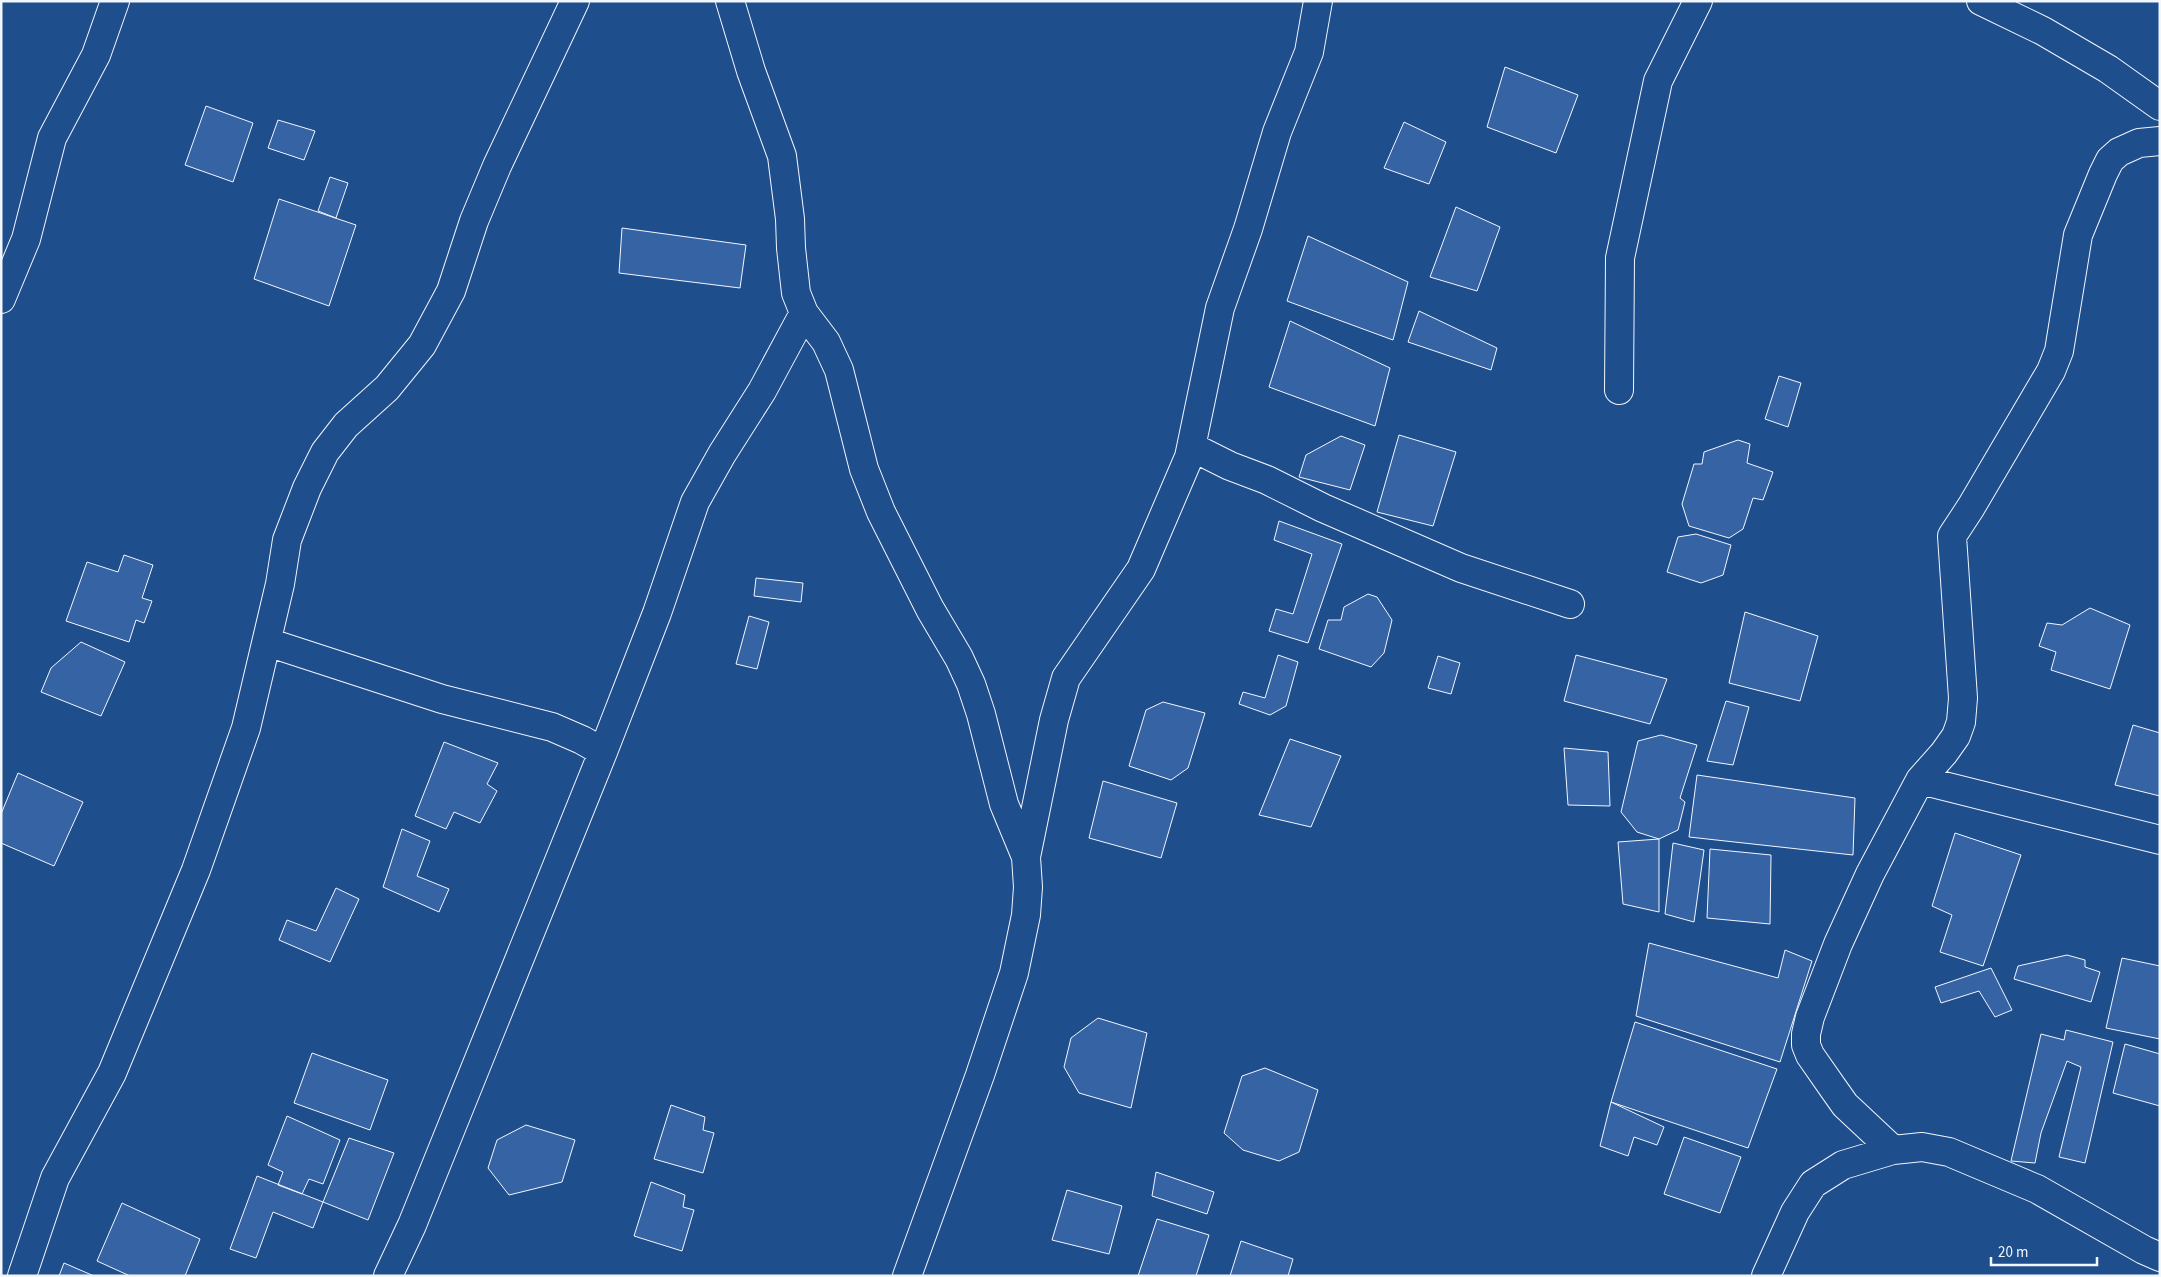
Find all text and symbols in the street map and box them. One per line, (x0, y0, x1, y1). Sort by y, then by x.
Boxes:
scale bar (1991, 1234, 2097, 1266)
text: 20 m (1998, 1242, 2028, 1263)

